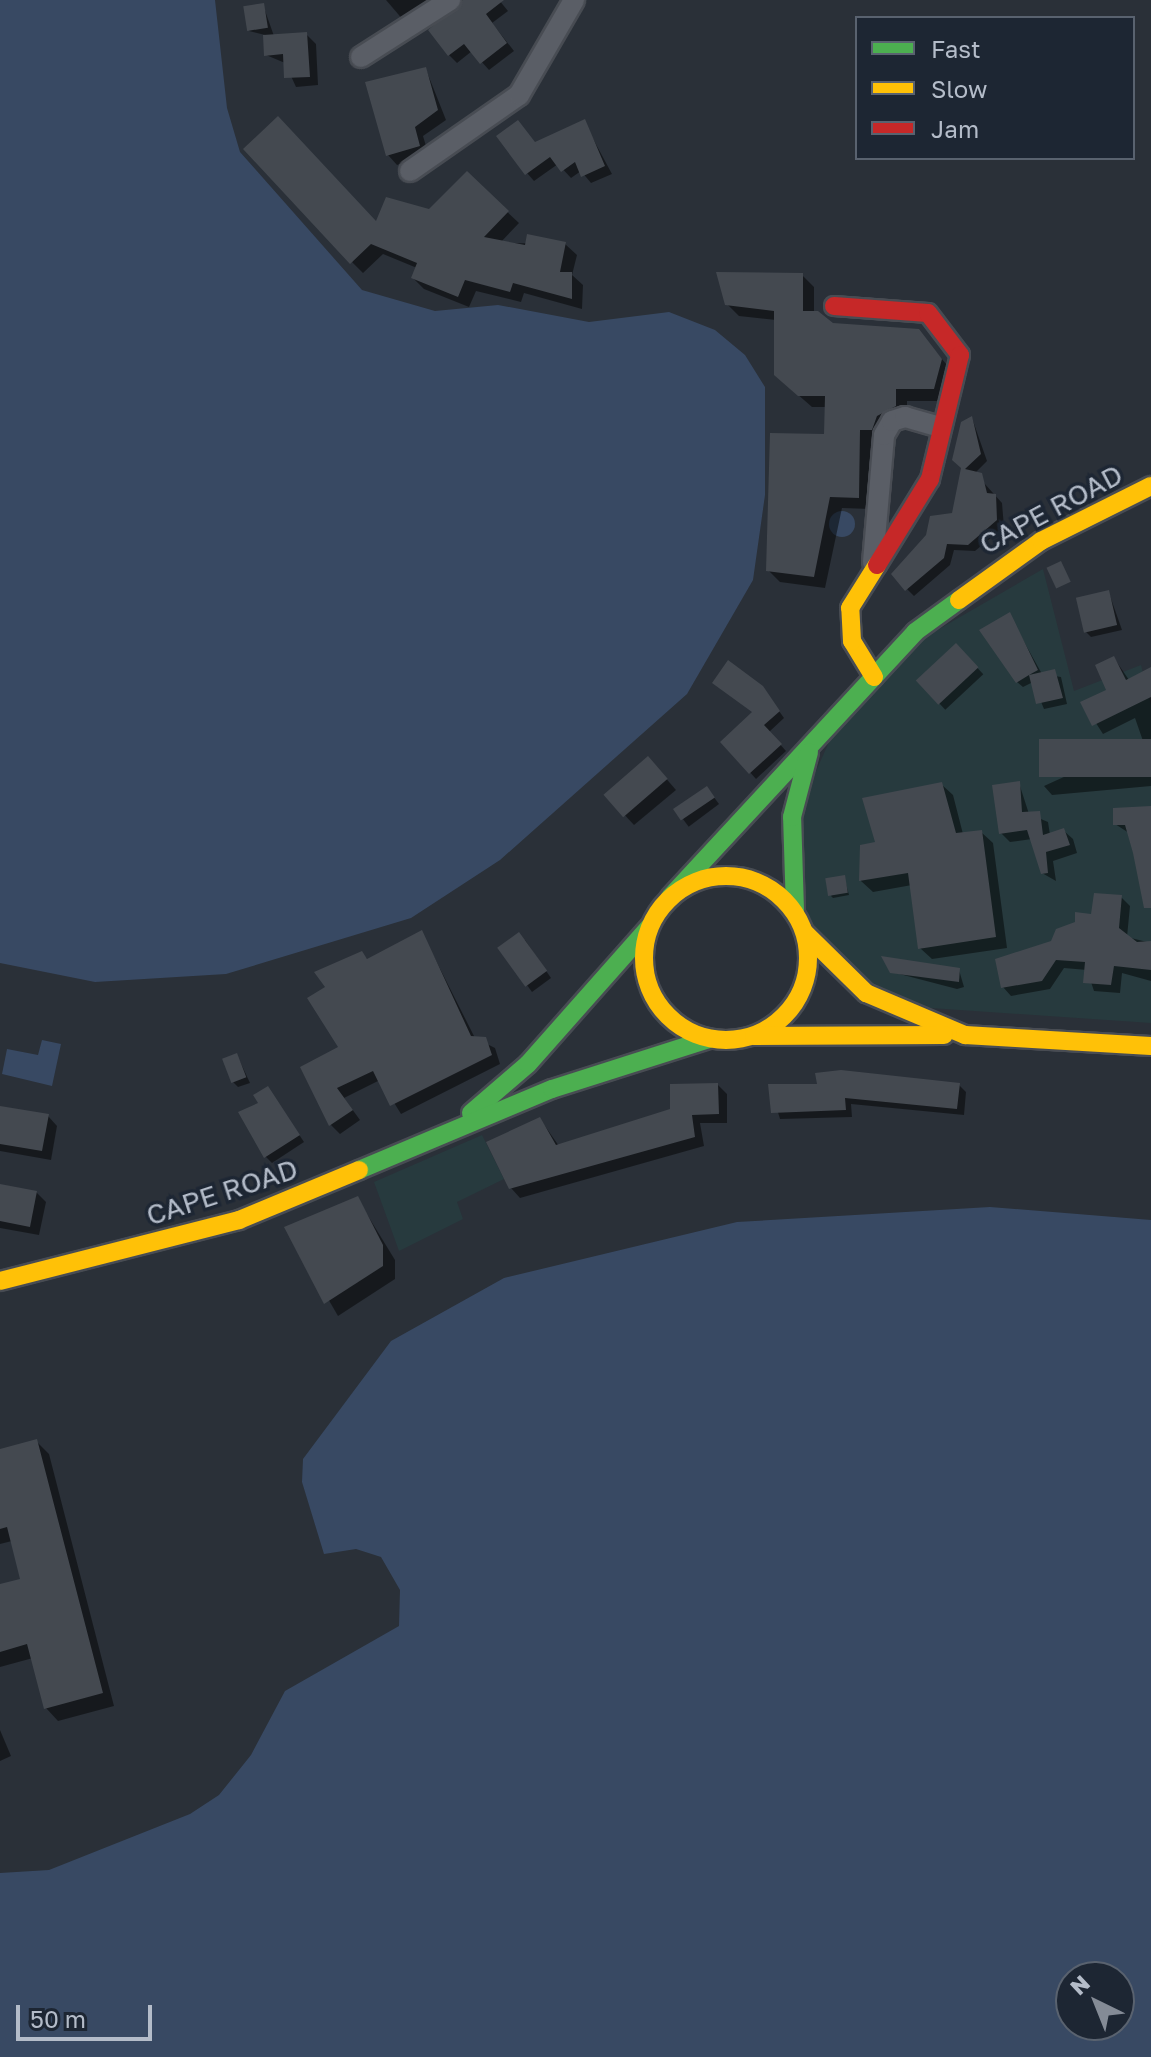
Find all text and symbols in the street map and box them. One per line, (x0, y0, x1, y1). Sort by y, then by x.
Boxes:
legend (855, 16, 1135, 160)
text: Fast (931, 34, 981, 63)
text: Slow (931, 74, 987, 103)
text: Jam (931, 114, 979, 143)
street label: CAPE ROAD (974, 457, 1128, 561)
street label: CAPE ROAD (142, 1152, 302, 1232)
north arrow (1055, 1961, 1135, 2041)
text: N (1064, 1969, 1095, 2000)
scale bar (20, 1989, 156, 2039)
text: 50 m (30, 2004, 86, 2033)

